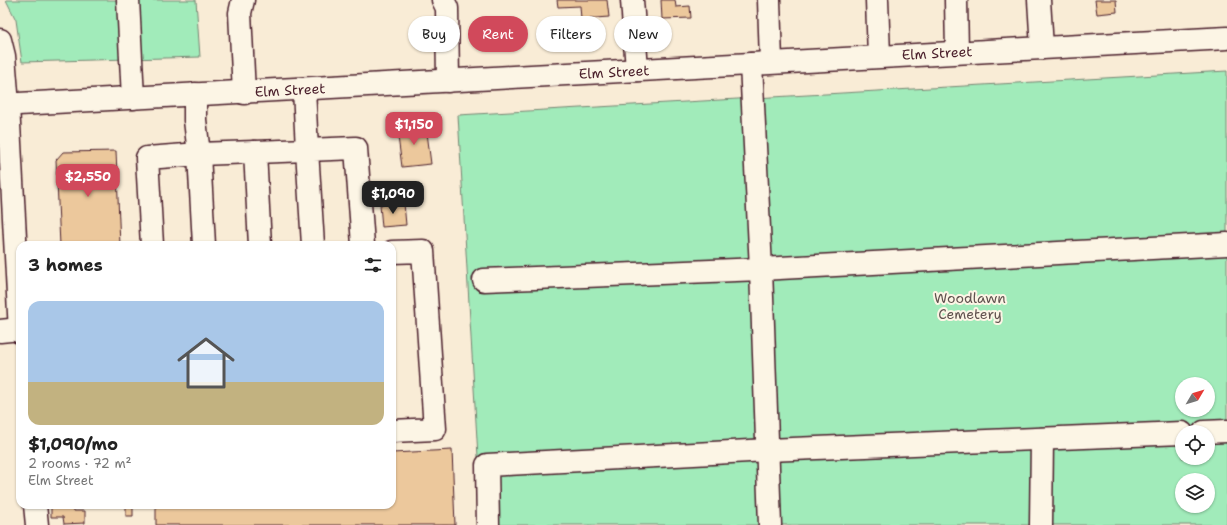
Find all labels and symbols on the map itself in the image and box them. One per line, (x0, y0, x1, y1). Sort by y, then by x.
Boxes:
street label: Elm Street (901, 42, 973, 64)
street label: Elm Street (578, 61, 650, 83)
street label: Elm Street (254, 79, 326, 101)
pin: $1,150 (381, 112, 447, 146)
pin: $2,550 (55, 164, 121, 198)
pin: $1,090 (360, 181, 426, 215)
park label: Woodlawn Cemetery (934, 289, 1006, 323)
north arrow (1175, 377, 1215, 417)

